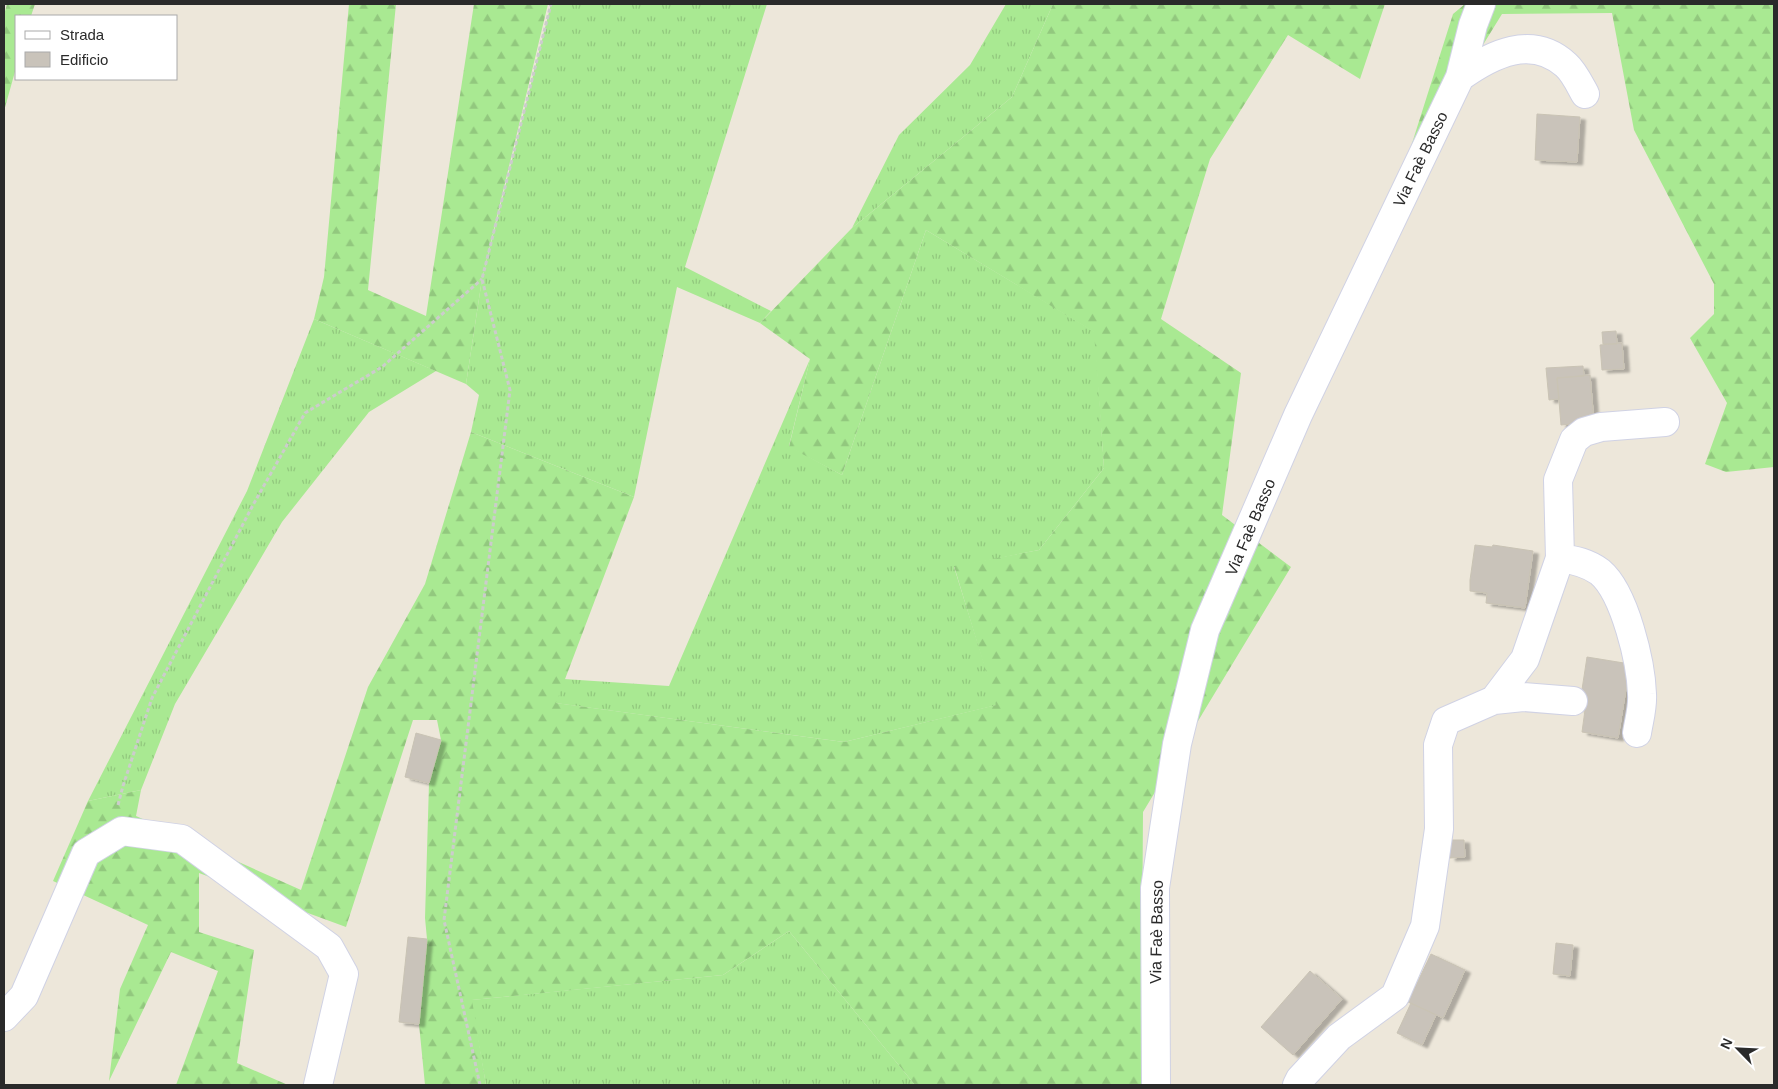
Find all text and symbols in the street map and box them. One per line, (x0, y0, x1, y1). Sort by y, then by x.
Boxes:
legend (15, 15, 178, 80)
text: Strada (60, 26, 105, 43)
text: Edificio (60, 51, 108, 68)
street label: Via Faè Basso (1390, 109, 1451, 210)
street label: Via Faè Basso (1222, 476, 1279, 578)
street label: Via Faè Basso (1147, 880, 1166, 984)
north arrow (1713, 1024, 1763, 1074)
text: N (1717, 1036, 1735, 1052)

